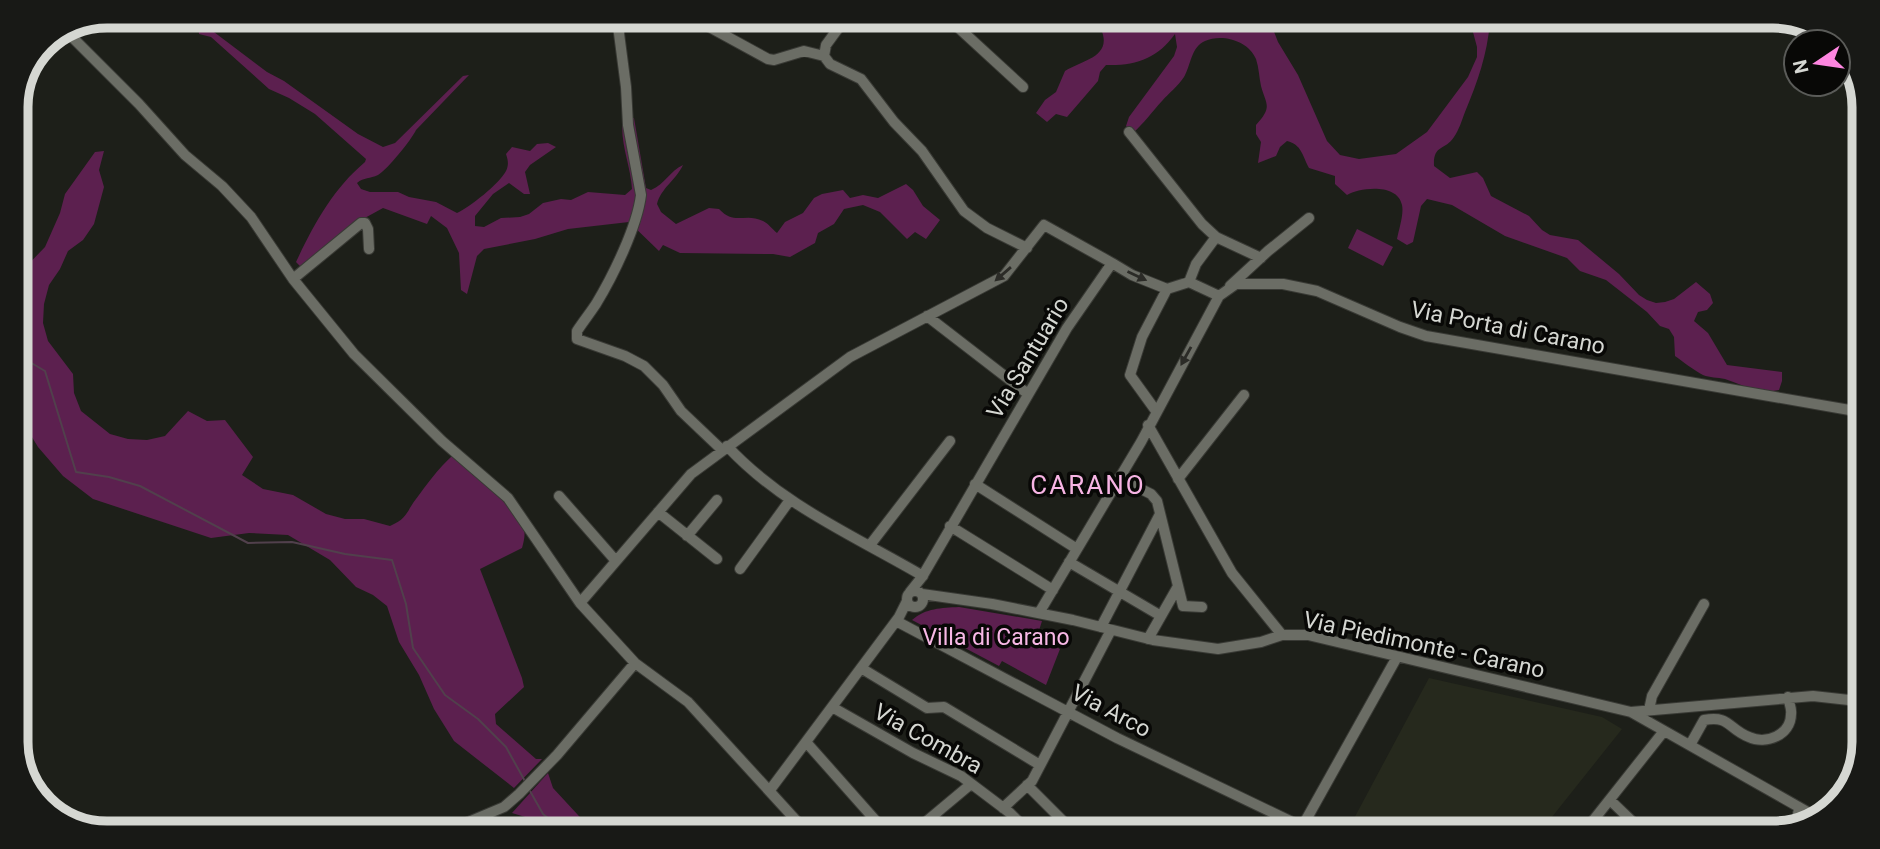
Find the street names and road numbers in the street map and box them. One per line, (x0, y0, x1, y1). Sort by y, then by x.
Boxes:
street label: Via Santuario (981, 293, 1075, 423)
street label: Via Porta di Carano (1409, 296, 1607, 360)
street label: Via Piedimonte - Carano (1301, 606, 1547, 684)
street label: Via Arco (1067, 679, 1155, 743)
street label: Via Combra (869, 698, 987, 780)

